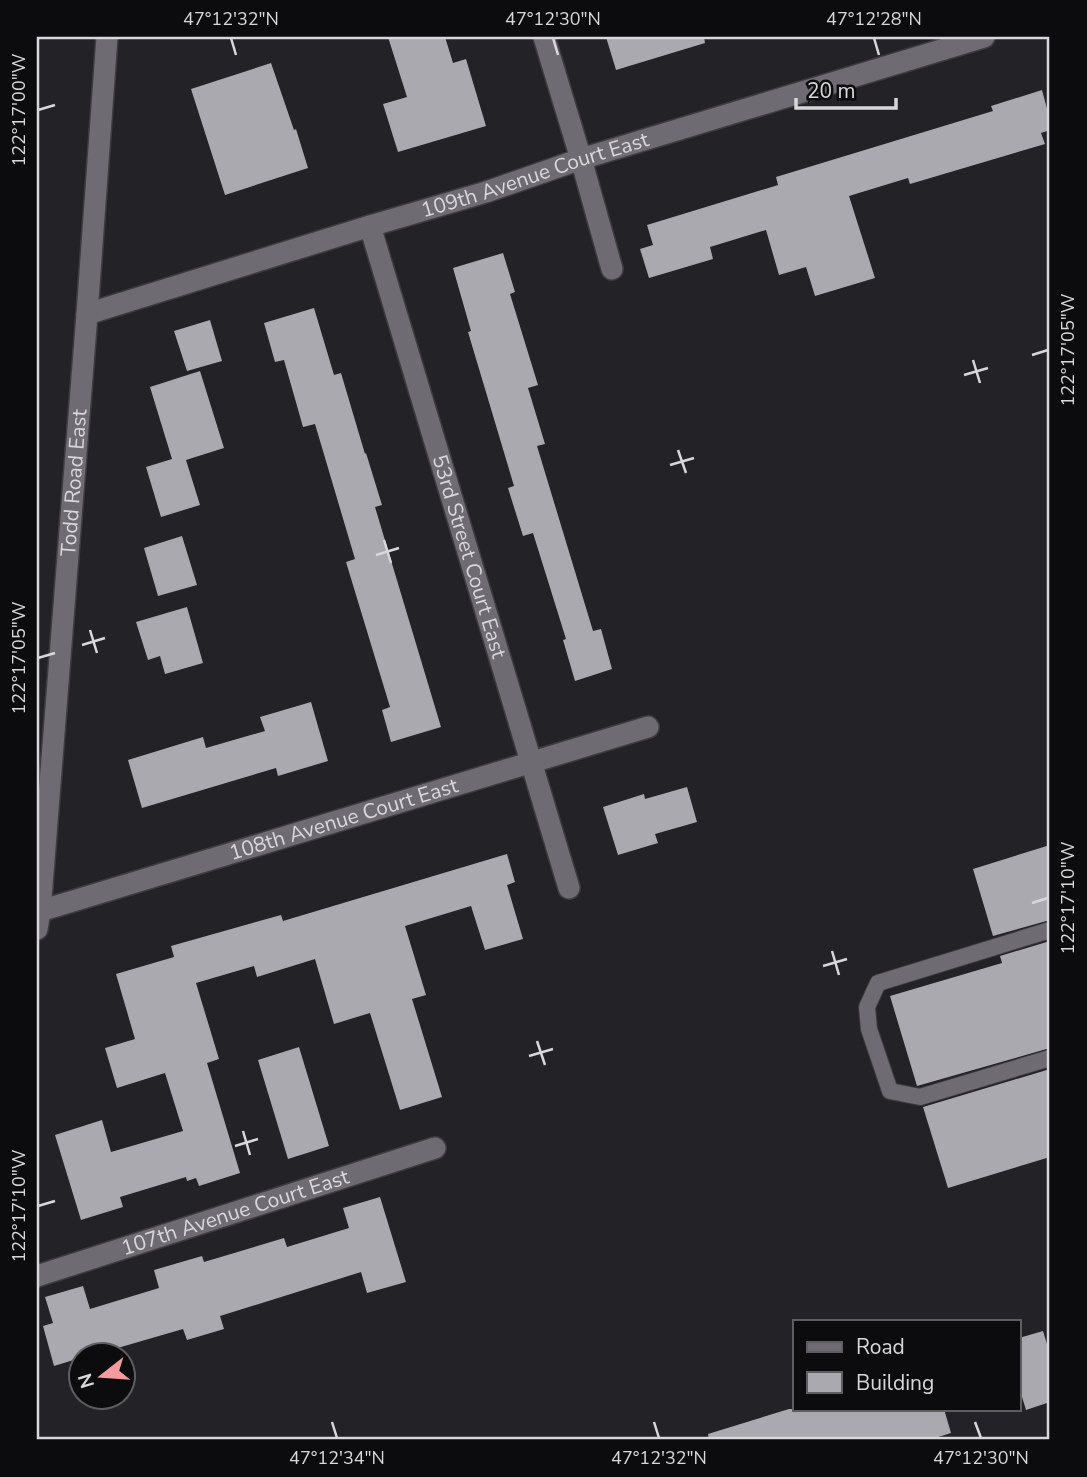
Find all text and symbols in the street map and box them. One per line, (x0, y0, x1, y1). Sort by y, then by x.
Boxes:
text: 47°12'32"N (183, 7, 279, 31)
text: 47°12'30"N (505, 7, 601, 31)
text: 47°12'28"N (826, 7, 922, 31)
text: 122°17'00"W (7, 53, 31, 167)
scale bar (796, 66, 896, 110)
text: 20 m (807, 77, 856, 105)
street label: 109th Avenue Court East (418, 125, 653, 224)
text: 122°17'05"W (1056, 293, 1080, 407)
street label: Todd Road East (54, 407, 94, 557)
street label: 53rd Street Court East (425, 451, 513, 662)
text: 122°17'05"W (7, 601, 31, 715)
street label: 108th Avenue Court East (226, 771, 462, 867)
text: 122°17'10"W (1056, 841, 1080, 955)
text: 122°17'10"W (7, 1149, 31, 1263)
street label: 107th Avenue Court East (118, 1162, 353, 1262)
legend (793, 1320, 1020, 1410)
text: Road (856, 1333, 905, 1361)
north arrow (66, 1340, 136, 1410)
text: Building (856, 1369, 934, 1397)
text: N (72, 1370, 101, 1391)
text: 47°12'34"N (289, 1446, 385, 1470)
text: 47°12'32"N (611, 1446, 707, 1470)
text: 47°12'30"N (933, 1446, 1029, 1470)

